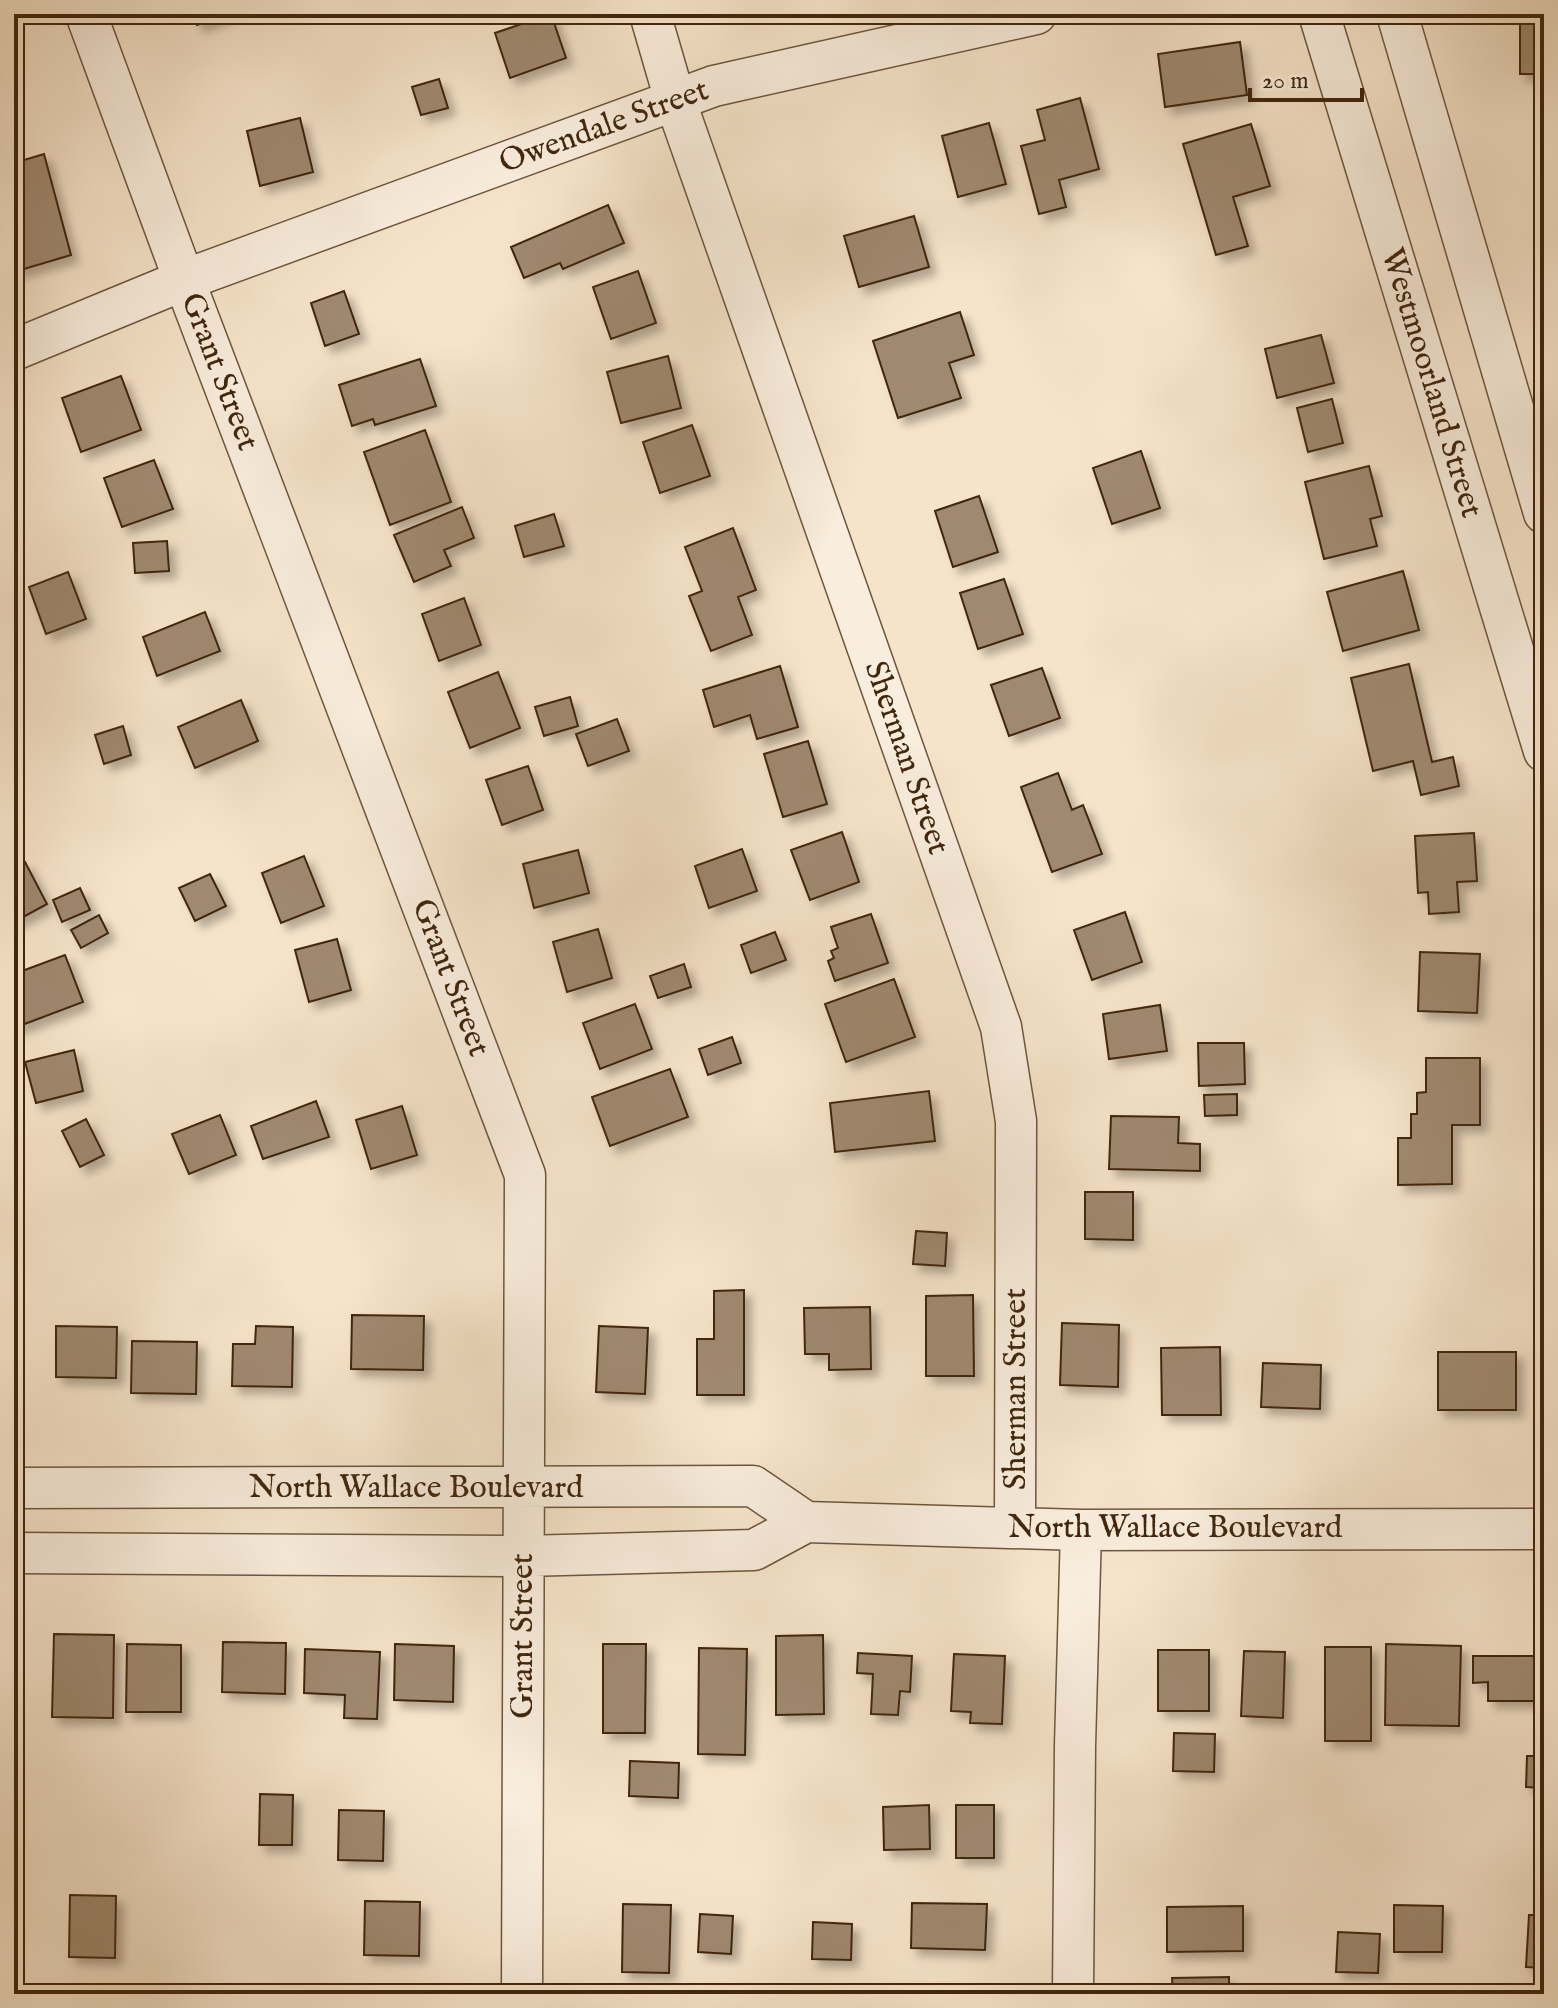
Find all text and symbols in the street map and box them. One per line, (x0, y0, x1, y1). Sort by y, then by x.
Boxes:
scale bar (1250, 52, 1362, 102)
text: 20 m (1262, 66, 1309, 97)
street label: Owendale Street (494, 70, 714, 184)
street label: Westmoorland Street (1370, 243, 1492, 523)
street label: Grant Street (170, 287, 268, 457)
street label: Sherman Street (854, 656, 958, 860)
street label: Grant Street (401, 893, 499, 1063)
street label: Sherman Street (996, 1288, 1037, 1490)
street label: North Wallace Boulevard (249, 1468, 584, 1509)
street label: North Wallace Boulevard (1008, 1508, 1343, 1549)
street label: Grant Street (503, 1553, 544, 1719)

